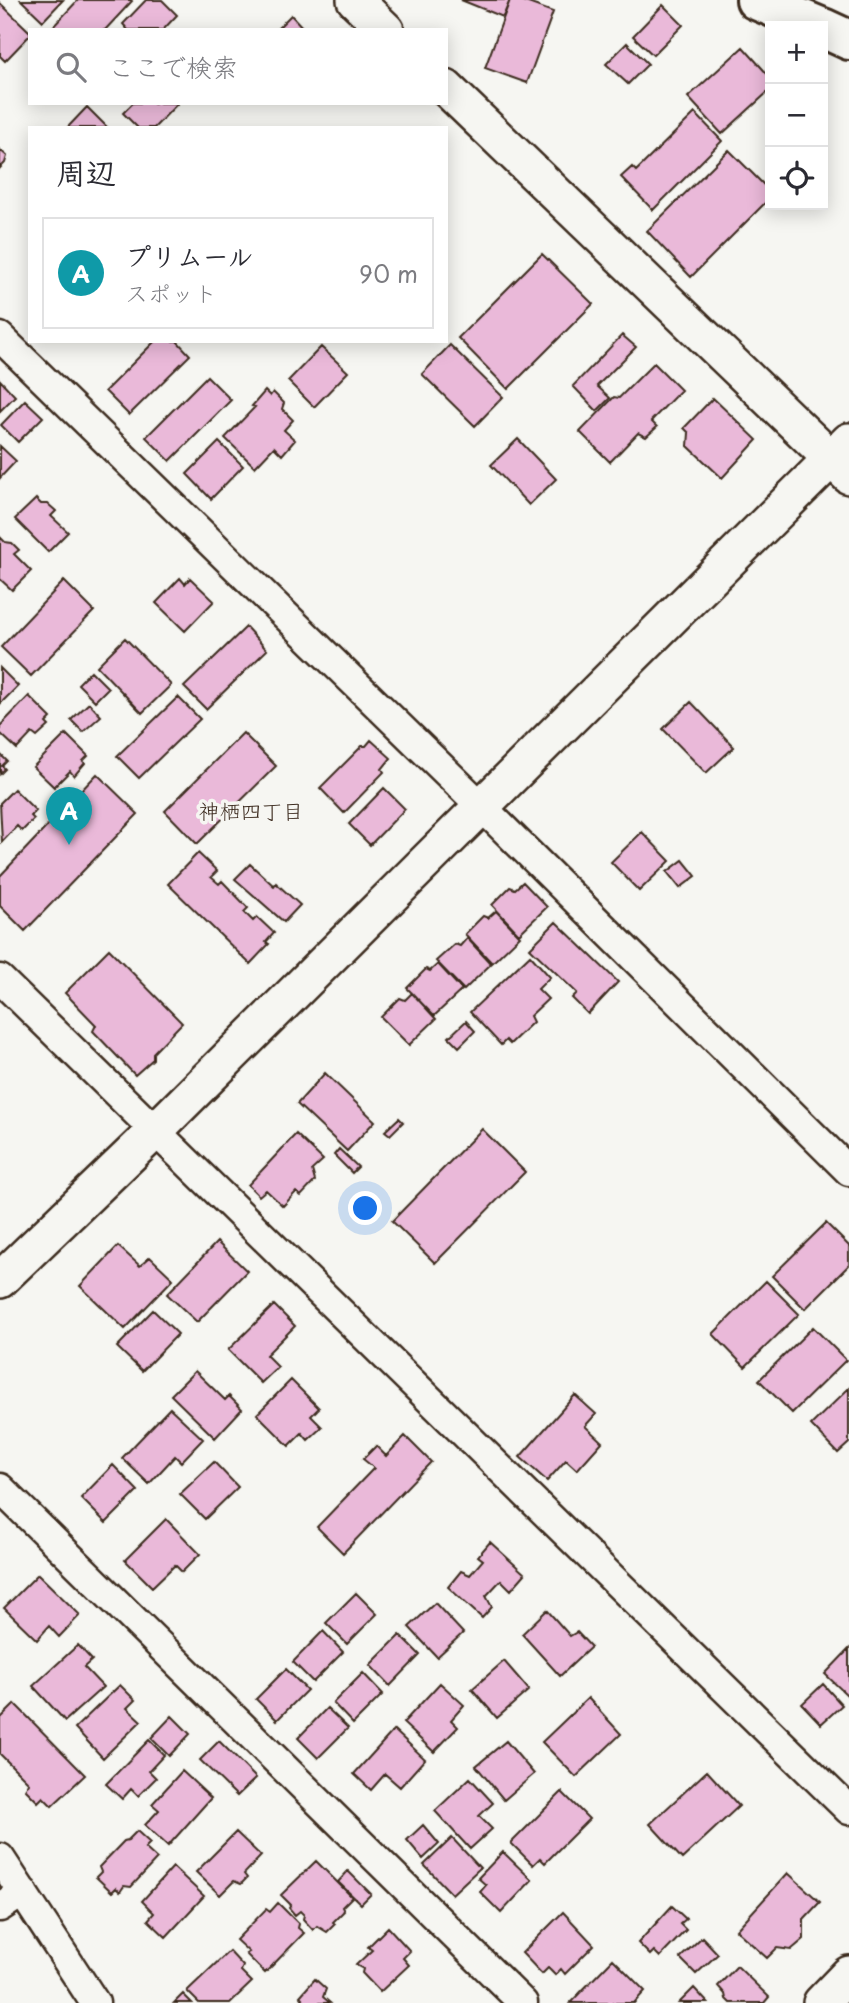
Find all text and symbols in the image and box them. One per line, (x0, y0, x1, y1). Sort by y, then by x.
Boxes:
map controls (765, 21, 828, 210)
button: + (765, 21, 828, 84)
search box (28, 28, 448, 105)
text: ここで検索 (108, 47, 238, 86)
icon: search (52, 48, 90, 86)
button: − (765, 84, 828, 147)
button: locate (765, 147, 828, 210)
text: 周辺 (56, 149, 116, 194)
text: プリムール (125, 236, 253, 275)
text: A (72, 256, 90, 291)
text: 90 m (359, 256, 418, 291)
text: スポット (125, 275, 217, 310)
pin: A (46, 787, 92, 845)
district label: 神栖四丁目 (199, 794, 304, 826)
your location (348, 1191, 382, 1225)

